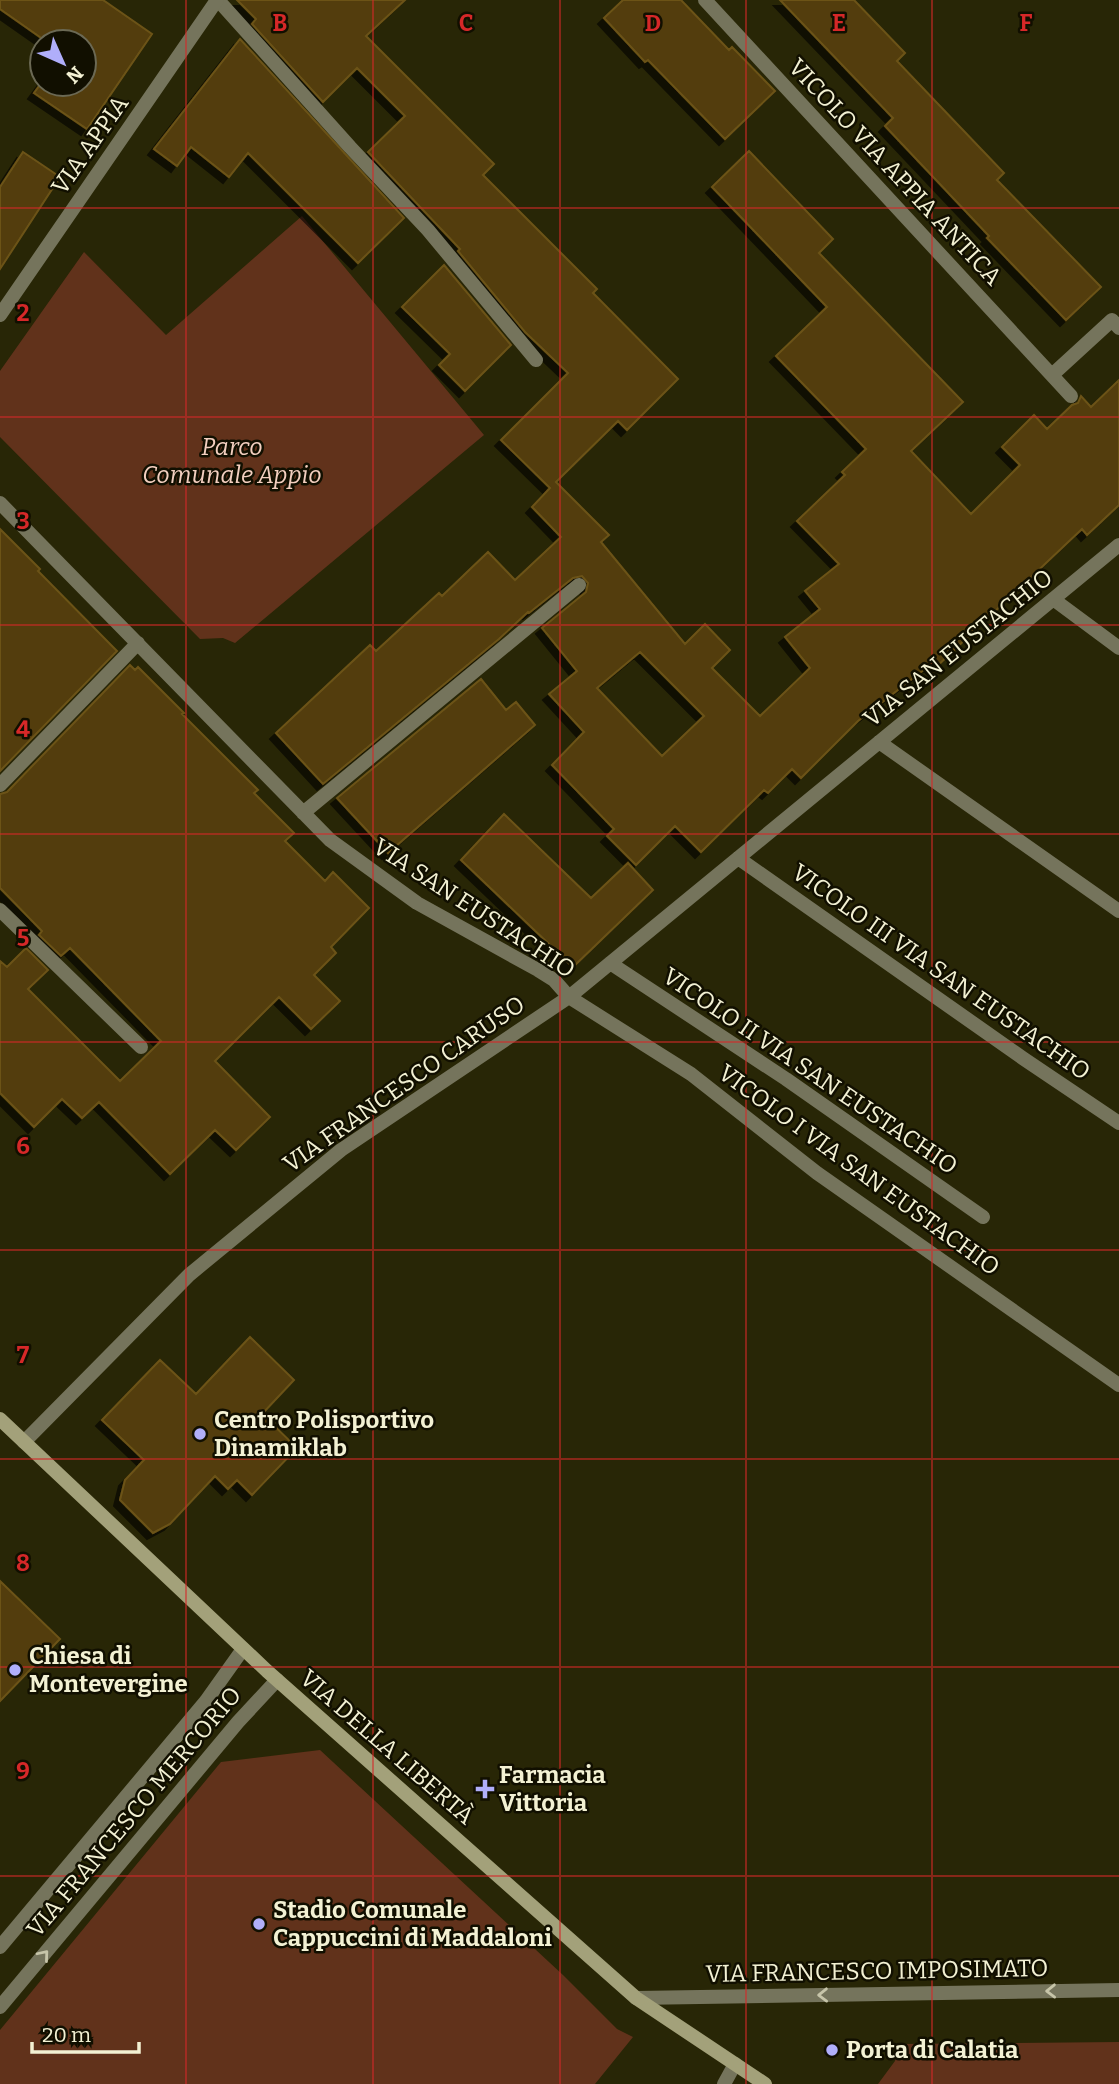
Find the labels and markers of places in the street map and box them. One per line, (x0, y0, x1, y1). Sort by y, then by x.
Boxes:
place label: Centro Polisportivo Dinamiklab (214, 1406, 434, 1462)
marker: Centro Polisportivo Dinamiklab (192, 1426, 208, 1442)
place label: Chiesa di Montevergine (29, 1642, 188, 1698)
marker: Chiesa di Montevergine (7, 1662, 23, 1678)
place label: Farmacia Vittoria (499, 1761, 606, 1817)
marker: Farmacia Vittoria (477, 1781, 493, 1797)
place label: Stadio Comunale Cappuccini di Maddaloni (273, 1896, 552, 1952)
marker: Stadio Comunale Cappuccini di Maddaloni (251, 1916, 267, 1932)
place label: Porta di Calatia (846, 2036, 1019, 2064)
marker: Porta di Calatia (824, 2042, 840, 2058)

